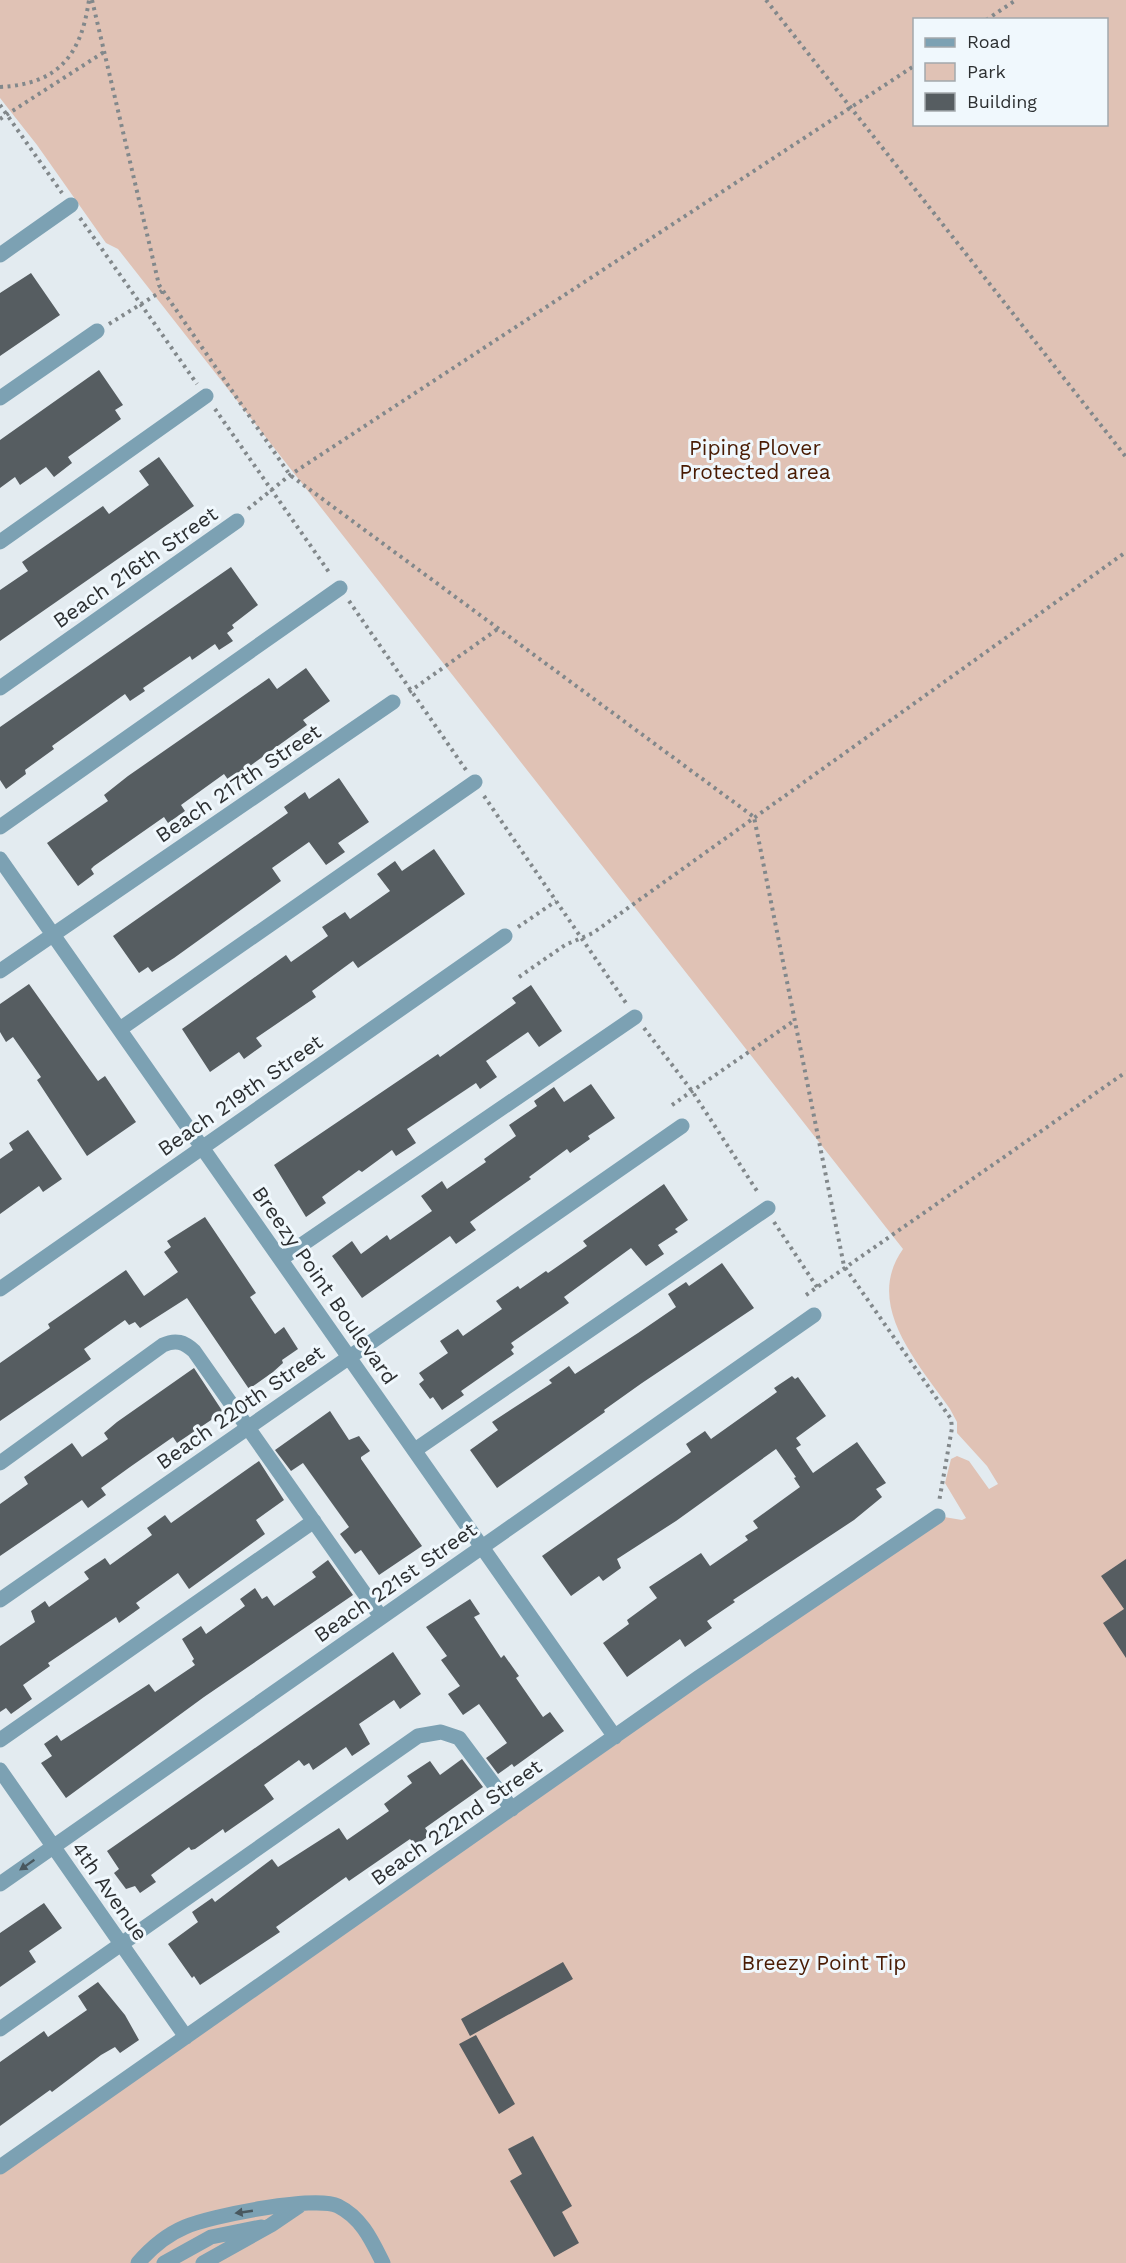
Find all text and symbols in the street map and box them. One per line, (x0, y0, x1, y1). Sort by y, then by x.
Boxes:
legend (913, 18, 1108, 126)
text: Road (967, 31, 1011, 52)
text: Park (967, 61, 1006, 82)
text: Building (967, 91, 1037, 112)
park label: Piping Plover Protected area (679, 435, 831, 484)
street label: Beach 216th Street (48, 501, 222, 633)
street label: Beach 217th Street (151, 718, 326, 848)
street label: Beach 219th Street (153, 1029, 327, 1161)
street label: Breezy Point Boulevard (247, 1181, 403, 1389)
street label: Beach 220th Street (151, 1339, 329, 1474)
street label: Beach 221st Street (309, 1516, 481, 1647)
street label: Beach 222nd Street (366, 1753, 546, 1890)
street label: 4th Avenue (67, 1837, 153, 1945)
one-way arrow (19, 1859, 35, 1871)
park label: Breezy Point Tip (741, 1950, 907, 1975)
one-way arrow (234, 2207, 253, 2217)

